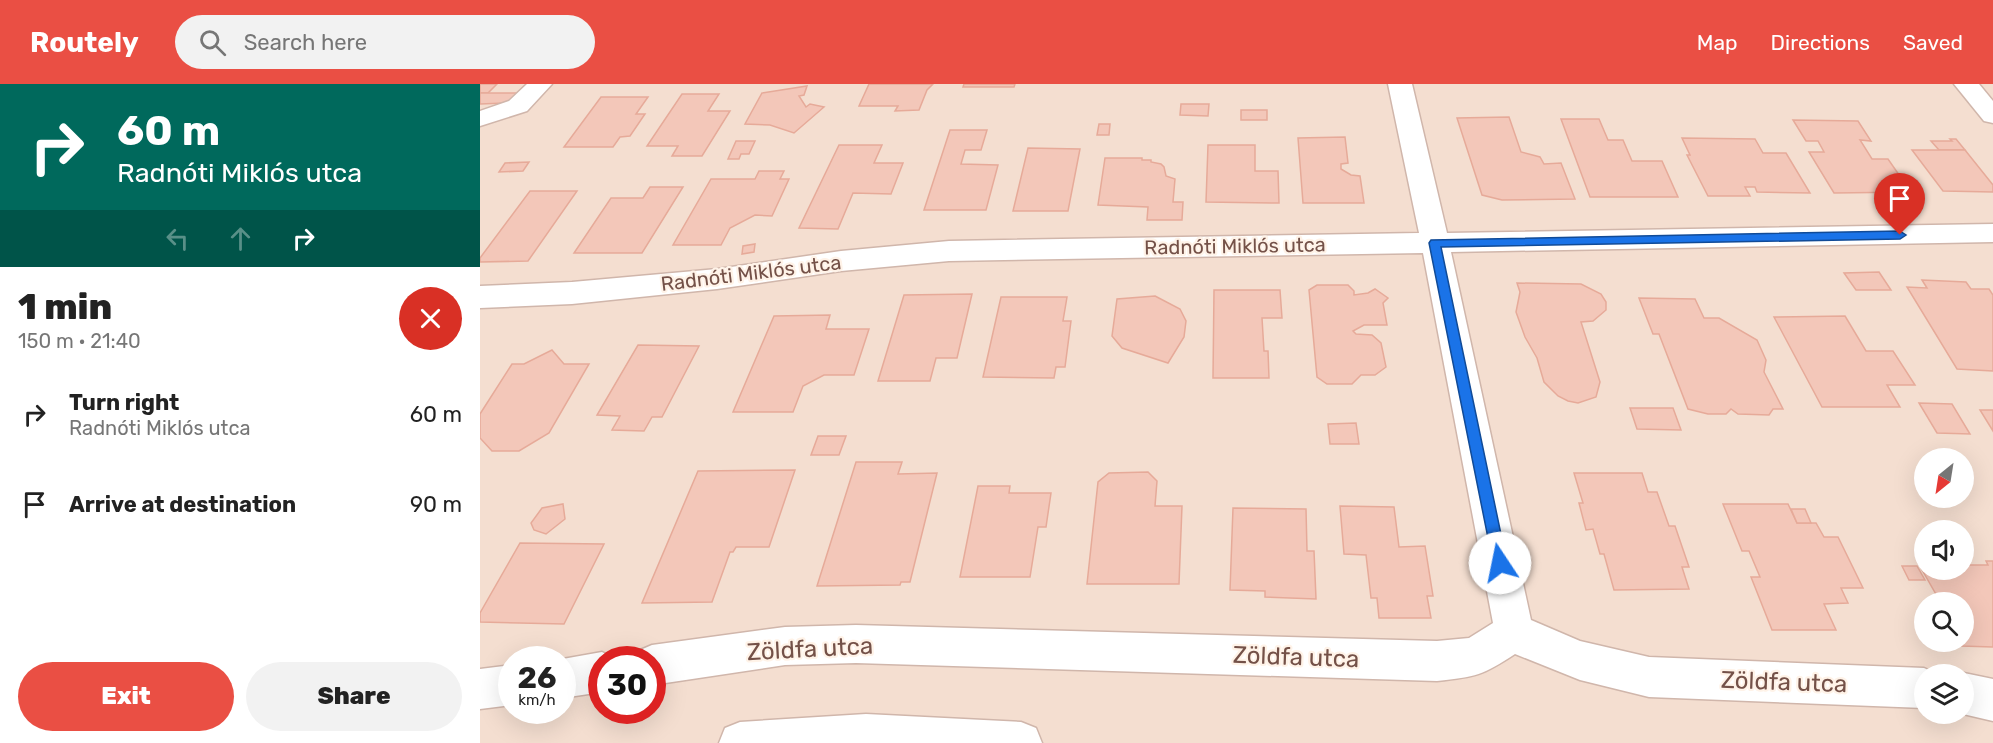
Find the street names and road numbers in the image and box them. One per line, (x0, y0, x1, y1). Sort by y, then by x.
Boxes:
street label: Radnóti Miklós utca (1144, 232, 1326, 260)
street label: Radnóti Miklós utca (659, 250, 843, 296)
street label: Zöldfa utca (746, 632, 874, 666)
street label: Zöldfa utca (1232, 641, 1360, 673)
street label: Zöldfa utca (1720, 666, 1848, 698)

